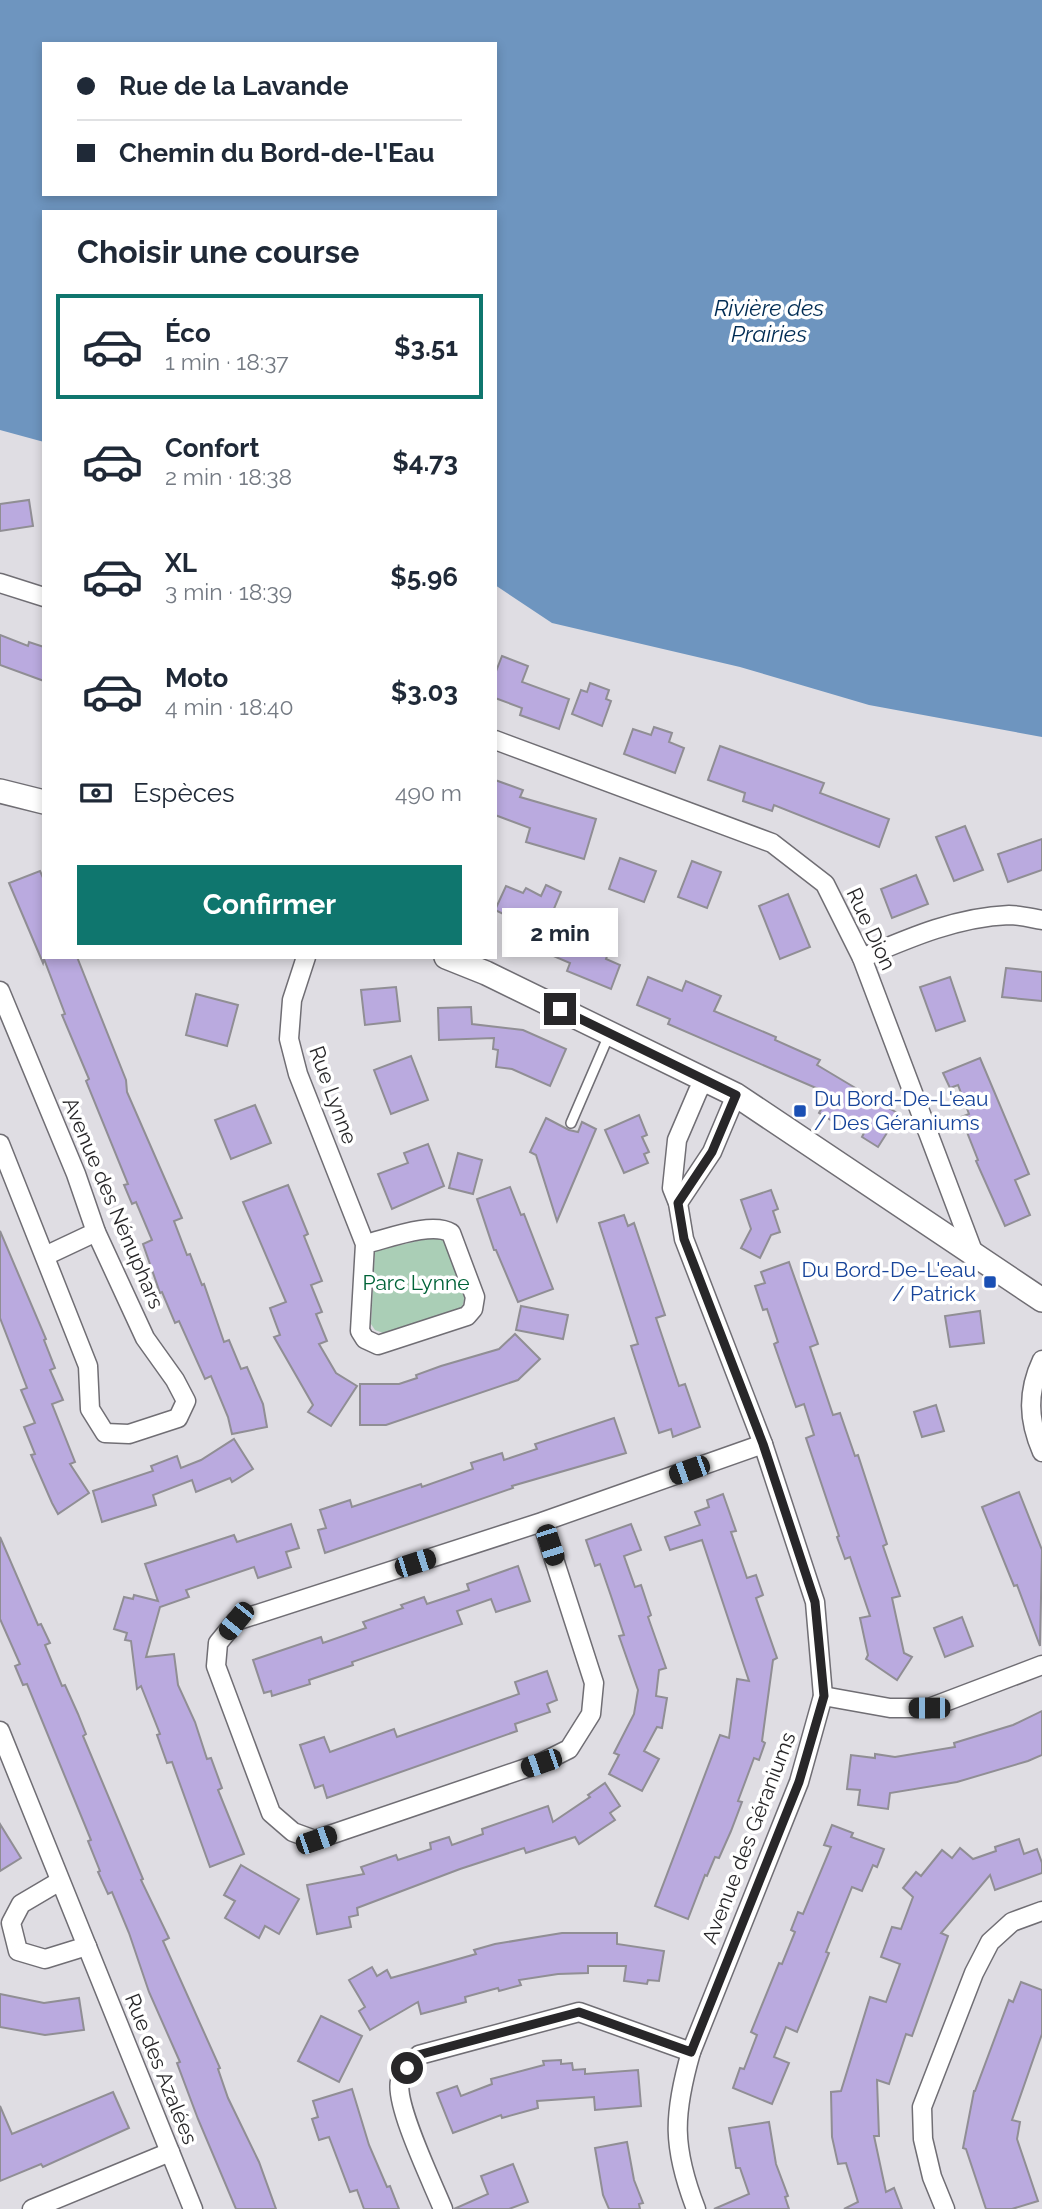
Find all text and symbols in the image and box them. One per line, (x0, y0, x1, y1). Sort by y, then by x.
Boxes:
text: Rue de la Lavande (119, 71, 348, 101)
text: Chemin du Bord-de-l'Eau (119, 138, 435, 168)
text: Choisir une course (77, 233, 360, 270)
water label: Rivière des Prairies (714, 294, 824, 347)
icon: car (81, 315, 144, 378)
text: Éco (165, 318, 211, 348)
text: $3.51 (394, 332, 458, 362)
text: 1 min · 18:37 (165, 348, 289, 375)
icon: car (81, 430, 144, 493)
text: Confort (165, 433, 259, 463)
text: $4.73 (392, 447, 458, 477)
text: 2 min · 18:38 (165, 463, 292, 490)
icon: car (81, 545, 144, 608)
text: XL (165, 548, 197, 578)
text: $5.96 (390, 562, 458, 592)
text: 3 min · 18:39 (165, 578, 292, 605)
icon: car (81, 660, 144, 723)
text: Moto (165, 663, 228, 693)
text: $3.03 (391, 677, 458, 707)
text: 4 min · 18:40 (165, 693, 294, 720)
icon: cash (77, 774, 115, 812)
text: Espèces (133, 778, 235, 808)
text: 490 m (395, 779, 462, 806)
button: Confirmer (77, 865, 462, 945)
street label: Rue Dion (842, 884, 901, 974)
callout: 2 min (502, 908, 618, 956)
text: 2 min (530, 919, 590, 946)
route end (544, 993, 576, 1025)
street label: Rue Lynne (304, 1042, 363, 1147)
place label: Du Bord-De-L'eau / Des Géraniums (814, 1086, 988, 1135)
street label: Avenue des Nénuphars (58, 1093, 169, 1312)
marker: Du Bord-De-L'eau / Des Géraniums (792, 1103, 808, 1119)
place label: Du Bord-De-L'eau / Patrick (802, 1257, 976, 1306)
park label: Parc Lynne (362, 1270, 470, 1295)
marker: Du Bord-De-L'eau / Patrick (982, 1274, 998, 1290)
car (666, 1453, 713, 1487)
car (534, 1522, 567, 1568)
car (392, 1547, 439, 1579)
car (215, 1598, 258, 1644)
car (909, 1698, 951, 1719)
street label: Avenue des Géraniums (697, 1728, 800, 1947)
car (518, 1746, 565, 1780)
car (293, 1823, 340, 1857)
street label: Rue des Azalées (120, 1990, 203, 2148)
route start (391, 2052, 423, 2084)

